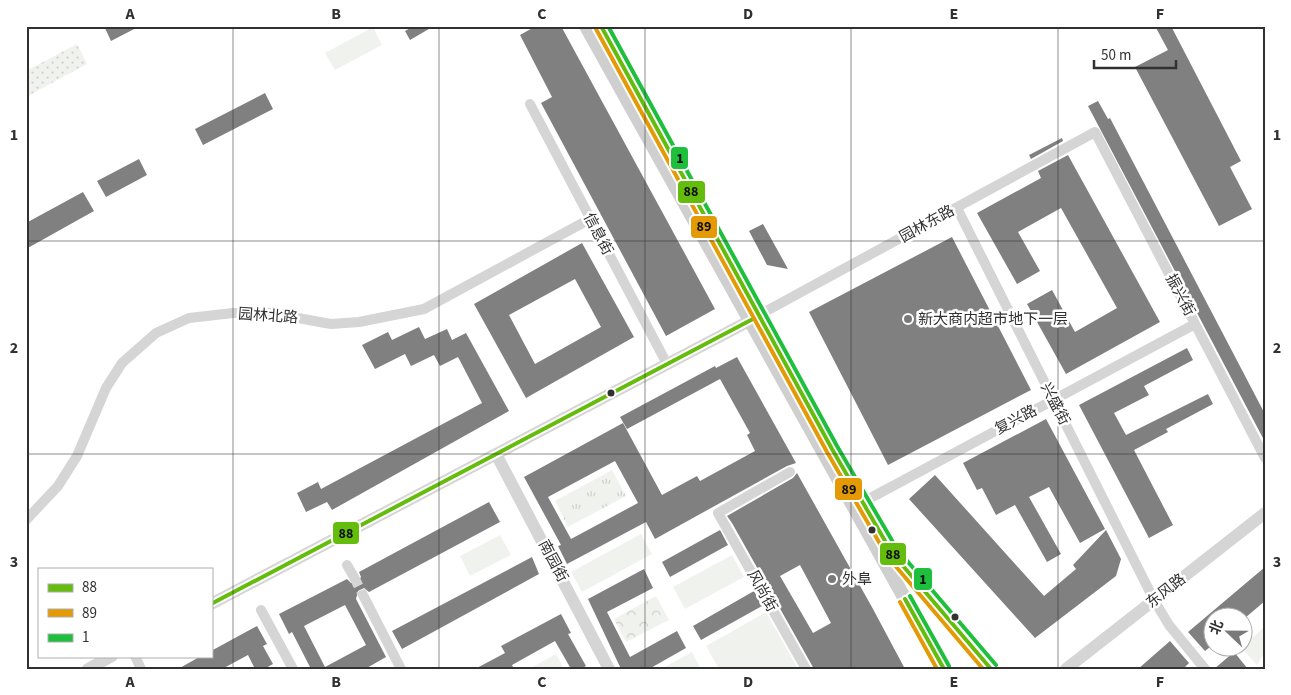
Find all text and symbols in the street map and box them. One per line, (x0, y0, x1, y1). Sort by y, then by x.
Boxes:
text: A (124, 3, 135, 25)
text: B (331, 3, 341, 25)
text: C (537, 3, 547, 25)
text: D (743, 3, 753, 25)
text: E (950, 3, 958, 25)
text: F (1156, 3, 1164, 25)
scale bar (1094, 38, 1176, 70)
text: 50 m (1101, 45, 1131, 66)
text: 1 (10, 124, 18, 146)
text: 1 (1273, 124, 1281, 146)
line badge: 1 (670, 146, 689, 170)
text: 1 (676, 149, 684, 169)
line badge: 88 (677, 180, 706, 204)
text: 88 (684, 182, 698, 202)
street label: 园林东路 (896, 200, 958, 248)
street label: 信息街 (578, 209, 618, 259)
line badge: 89 (690, 215, 718, 239)
text: 89 (697, 217, 711, 237)
street label: 振兴街 (1160, 270, 1200, 320)
street label: 园林北路 (237, 303, 299, 329)
place label: 新大商内超市地下一层 (918, 309, 1068, 330)
marker: 新大商内超市地下一层 (902, 313, 914, 325)
text: 2 (10, 337, 18, 359)
text: 2 (1273, 337, 1281, 359)
street label: 兴盛街 (1035, 379, 1075, 429)
unlabelled marker (606, 388, 616, 398)
street label: 复兴路 (991, 400, 1041, 440)
line badge: 89 (834, 477, 863, 501)
text: 89 (842, 480, 856, 500)
line badge: 88 (332, 521, 360, 545)
text: 88 (339, 524, 353, 544)
unlabelled marker (867, 525, 877, 535)
street label: 南园街 (533, 536, 573, 586)
line badge: 88 (879, 542, 907, 566)
text: 88 (886, 545, 900, 565)
text: 3 (10, 551, 18, 573)
text: 3 (1273, 551, 1281, 573)
street label: 风尚街 (742, 566, 782, 616)
line badge: 1 (913, 567, 933, 591)
legend (38, 568, 212, 658)
place label: 外阜 (842, 569, 872, 590)
street label: 东风路 (1142, 569, 1190, 613)
text: 1 (919, 570, 927, 590)
marker: 外阜 (826, 573, 838, 585)
text: 88 (82, 577, 97, 598)
text: 89 (82, 603, 97, 624)
north arrow (1204, 608, 1254, 658)
unlabelled marker (950, 612, 960, 622)
text: 北 (1205, 617, 1229, 638)
text: 1 (82, 627, 89, 648)
text: A (124, 671, 135, 693)
text: B (331, 671, 341, 693)
text: C (537, 671, 547, 693)
text: D (743, 671, 753, 693)
text: E (950, 671, 958, 693)
text: F (1156, 671, 1164, 693)

